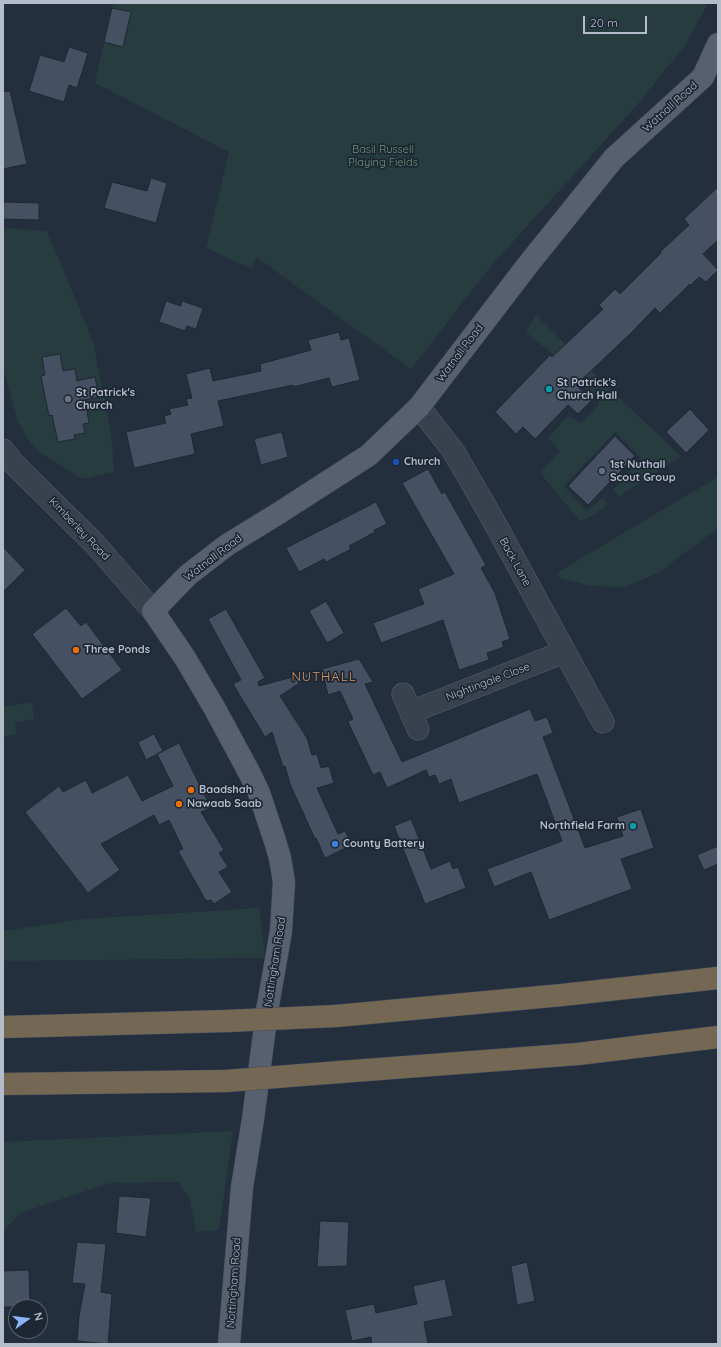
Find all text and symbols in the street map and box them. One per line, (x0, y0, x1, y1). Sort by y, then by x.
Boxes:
scale bar (585, 8, 649, 34)
text: 20 m (590, 15, 618, 30)
street label: Watnall Road (640, 79, 700, 135)
park label: Basil Russell Playing Fields (348, 143, 418, 169)
street label: Watnall Road (434, 321, 486, 385)
place label: St Patrick's Church Hall (557, 376, 617, 402)
marker: St Patrick's Church Hall (544, 384, 554, 394)
place label: St Patrick's Church (76, 386, 135, 412)
marker: St Patrick's Church (63, 394, 73, 404)
place label: Church (404, 455, 440, 469)
marker: Church (391, 457, 401, 467)
place label: 1st Nuthall Scout Group (610, 458, 676, 484)
marker: 1st Nuthall Scout Group (597, 466, 607, 476)
street label: Kimberley Road (46, 495, 112, 563)
street label: Watnall Road (181, 532, 245, 584)
street label: Back Lane (496, 535, 534, 589)
place label: Three Ponds (84, 643, 150, 657)
marker: Three Ponds (71, 645, 81, 655)
street label: Nightingale Close (444, 660, 532, 704)
district label: NUTHALL (291, 669, 357, 685)
place label: Baadshah (199, 783, 252, 797)
marker: Baadshah (186, 785, 196, 795)
place label: Nawaab Saab (187, 797, 262, 811)
marker: Nawaab Saab (174, 799, 184, 809)
place label: Northfield Farm (540, 819, 625, 833)
marker: Northfield Farm (628, 821, 638, 831)
place label: County Battery (343, 837, 425, 851)
marker: County Battery (330, 839, 340, 849)
street label: Nottingham Road (261, 916, 289, 1008)
street label: Nottingham Road (224, 1237, 244, 1329)
north arrow (8, 1299, 48, 1339)
text: N (31, 1311, 46, 1322)

